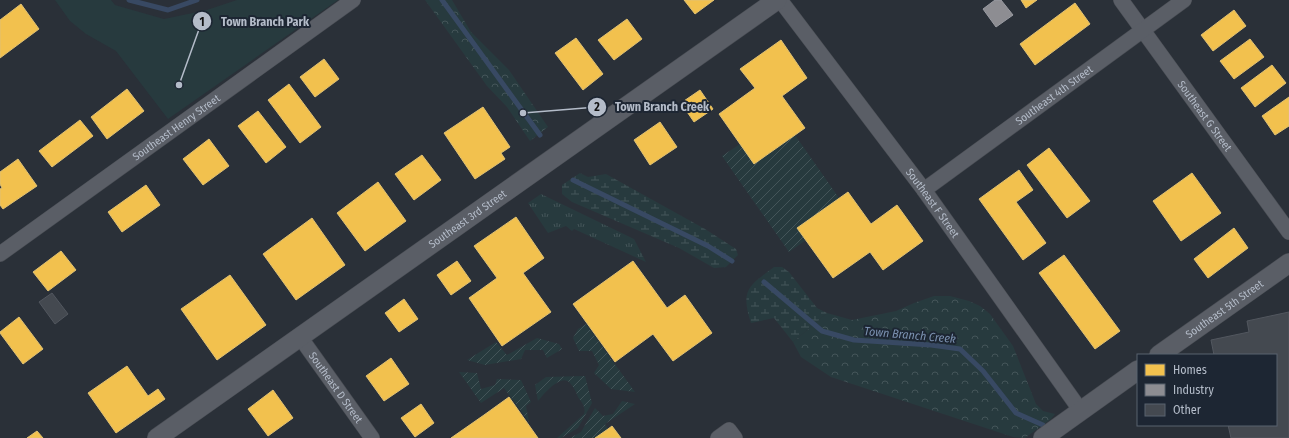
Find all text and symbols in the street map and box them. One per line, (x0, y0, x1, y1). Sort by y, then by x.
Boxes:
callout: Town Branch Park (192, 9, 317, 33)
text: 1 (199, 15, 205, 29)
text: Town Branch Park (221, 15, 310, 29)
street label: Southeast 4th Street (1013, 62, 1095, 128)
street label: Southeast G Street (1175, 78, 1235, 154)
street label: Southeast Henry Street (130, 91, 223, 163)
callout: Town Branch Creek (587, 95, 717, 119)
text: 2 (593, 100, 600, 114)
text: Town Branch Creek (615, 100, 710, 114)
street label: Southeast F Street (903, 166, 962, 240)
street label: Southeast 3rd Street (426, 187, 509, 251)
street label: Southeast 5th Street (1183, 277, 1266, 341)
water label: Town Branch Creek (864, 324, 956, 346)
street label: Southeast D Street (306, 349, 366, 426)
legend (1137, 354, 1277, 426)
text: Homes (1173, 363, 1207, 377)
text: Industry (1173, 383, 1214, 397)
text: Other (1173, 403, 1202, 417)

